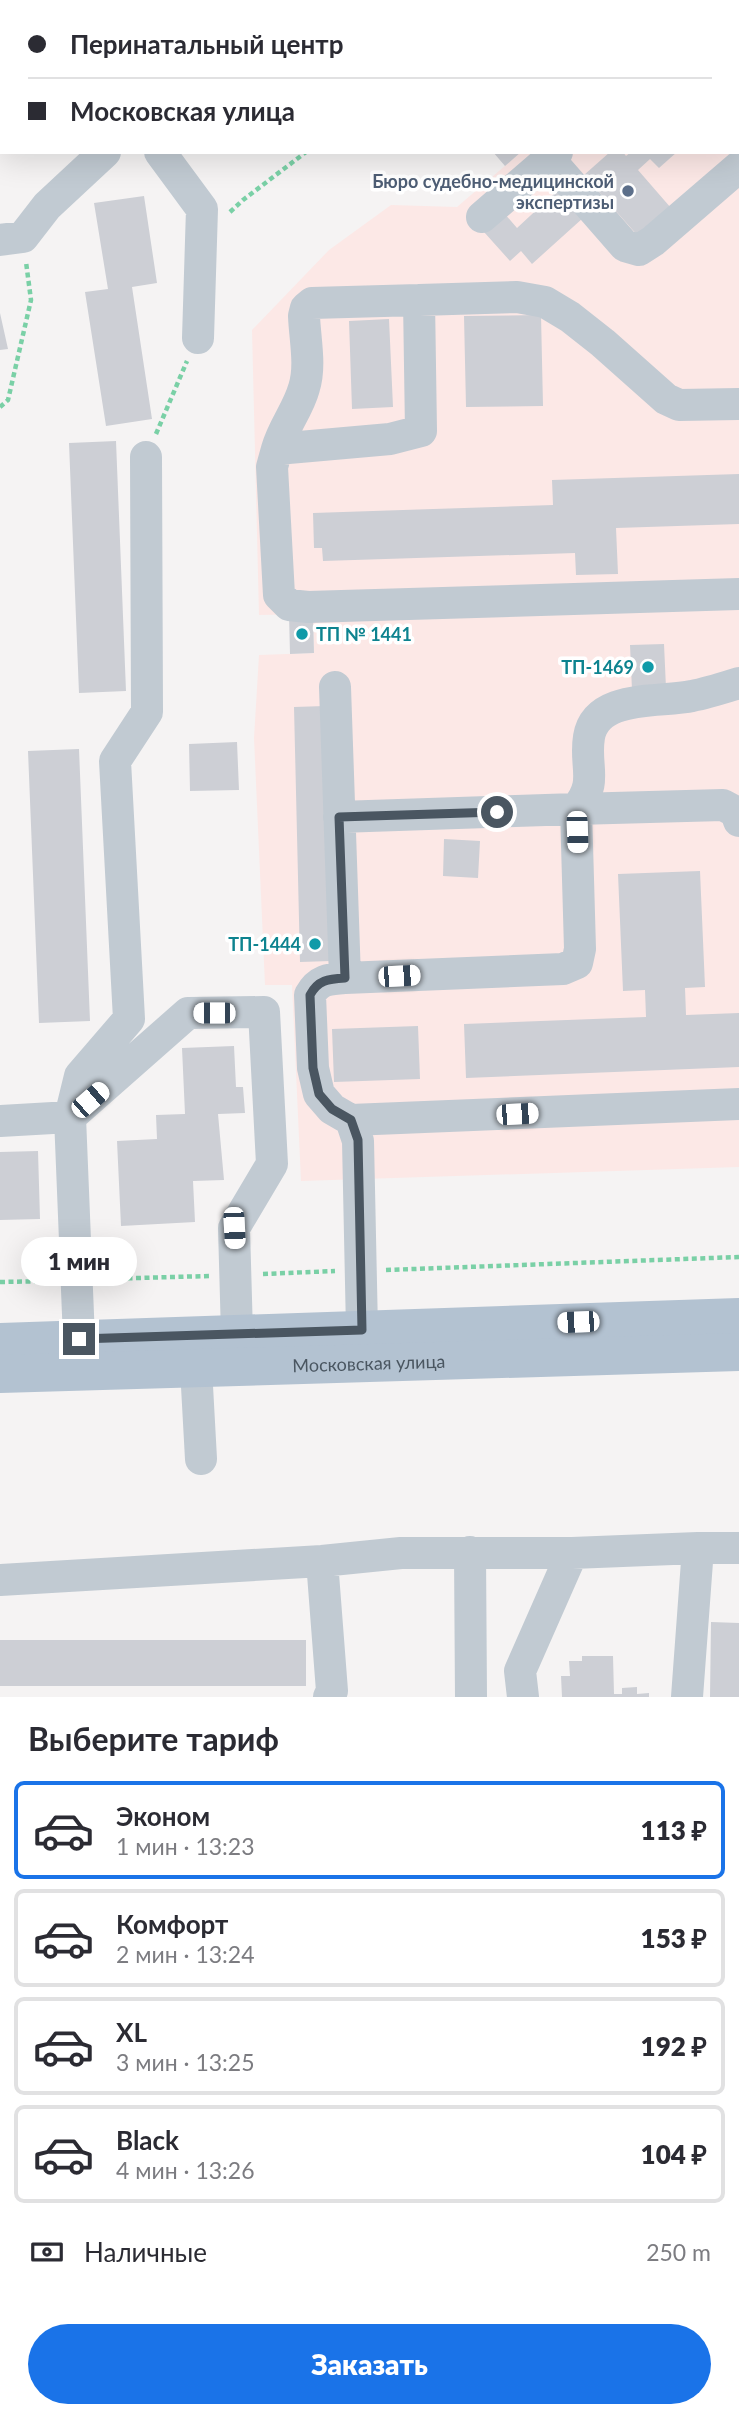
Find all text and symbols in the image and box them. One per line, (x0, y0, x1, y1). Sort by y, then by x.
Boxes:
text: Перинатальный центр (70, 28, 343, 60)
text: Московская улица (70, 95, 295, 127)
place label: Бюро судебно-медицинской экспертизы (372, 170, 614, 213)
marker: Бюро судебно-медицинской экспертизы (620, 183, 636, 199)
place label: ТП № 1441 (316, 623, 412, 645)
marker: ТП № 1441 (294, 626, 310, 642)
place label: ТП-1469 (561, 656, 634, 678)
marker: ТП-1469 (640, 659, 656, 675)
route start (481, 796, 513, 828)
car (566, 811, 589, 853)
place label: ТП-1444 (228, 933, 301, 955)
marker: ТП-1444 (307, 936, 323, 952)
car (378, 964, 421, 988)
car (194, 1003, 236, 1024)
car (68, 1078, 113, 1122)
car (496, 1102, 539, 1126)
car (223, 1206, 246, 1250)
callout: 1 мин (21, 1238, 137, 1286)
text: 1 мин (48, 1247, 110, 1275)
car (557, 1311, 600, 1333)
route end (63, 1323, 95, 1355)
street label: Московская улица (292, 1350, 446, 1376)
text: Выберите тариф (28, 1719, 279, 1758)
icon: car (32, 1799, 95, 1862)
text: Эконом (116, 1800, 210, 1832)
text: 113 ₽ (641, 1814, 707, 1846)
text: 1 мин · 13:23 (116, 1832, 255, 1860)
icon: car (32, 1907, 95, 1970)
text: Комфорт (116, 1908, 228, 1940)
text: 153 ₽ (641, 1922, 707, 1954)
text: 2 мин · 13:24 (116, 1940, 255, 1968)
icon: car (32, 2015, 95, 2078)
text: XL (116, 2016, 147, 2048)
text: 192 ₽ (641, 2030, 707, 2062)
text: 3 мин · 13:25 (116, 2048, 255, 2076)
icon: car (32, 2123, 95, 2186)
text: Black (116, 2124, 179, 2156)
text: 104 ₽ (641, 2138, 707, 2170)
text: 4 мин · 13:26 (116, 2156, 255, 2184)
icon: cash (28, 2233, 66, 2271)
text: Наличные (84, 2236, 207, 2268)
text: 250 m (646, 2238, 711, 2266)
button: Заказать (28, 2324, 711, 2404)

